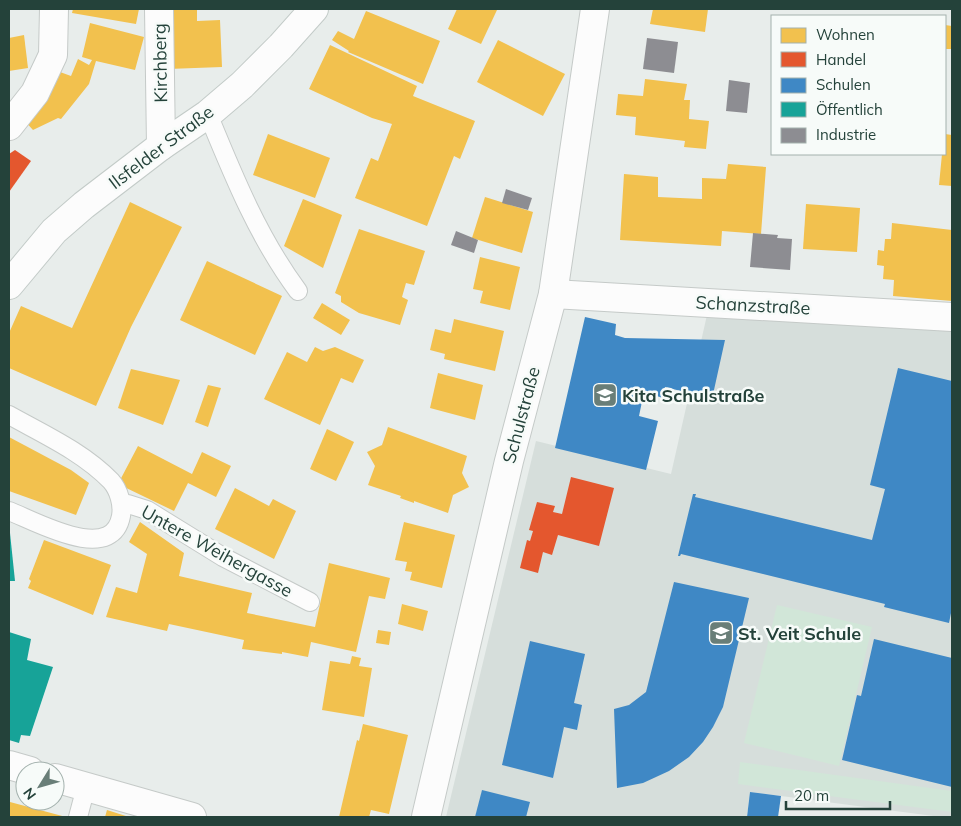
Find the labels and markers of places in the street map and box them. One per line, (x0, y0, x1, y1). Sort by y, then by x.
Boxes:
school or university icon: Kita Schulstraße (592, 382, 618, 408)
place label: Kita Schulstraße (622, 384, 765, 407)
school or university icon: St. Veit Schule (708, 620, 734, 646)
place label: St. Veit Schule (738, 622, 861, 645)

